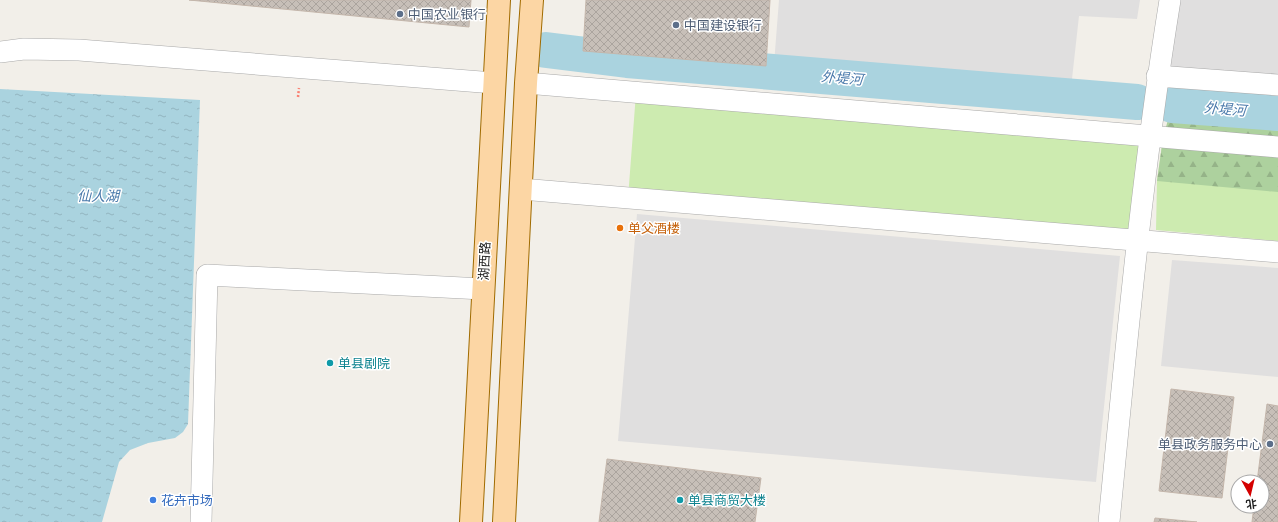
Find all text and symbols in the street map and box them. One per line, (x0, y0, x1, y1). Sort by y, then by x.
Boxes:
place label: 中国农业银行 (408, 6, 486, 23)
marker: 中国农业银行 (395, 9, 405, 19)
place label: 中国建设银行 (684, 17, 762, 34)
marker: 中国建设银行 (671, 20, 681, 30)
water label: 外堤河 (820, 67, 867, 89)
water label: 外堤河 (1203, 98, 1250, 120)
water label: 仙人湖 (77, 187, 121, 205)
place label: 单父酒楼 (628, 220, 680, 237)
marker: 单父酒楼 (615, 223, 625, 233)
street label: 湖西路 (475, 241, 494, 281)
place label: 单县剧院 (338, 355, 390, 372)
marker: 单县剧院 (325, 358, 335, 368)
place label: 单县政务服务中心 (1158, 436, 1262, 453)
marker: 单县政务服务中心 (1265, 439, 1275, 449)
north arrow (1230, 474, 1270, 514)
place label: 花卉市场 (161, 492, 213, 509)
place label: 单县商贸大楼 (688, 492, 766, 509)
marker: 花卉市场 (148, 495, 158, 505)
marker: 单县商贸大楼 (675, 495, 685, 505)
text: 北 (1245, 496, 1258, 512)

